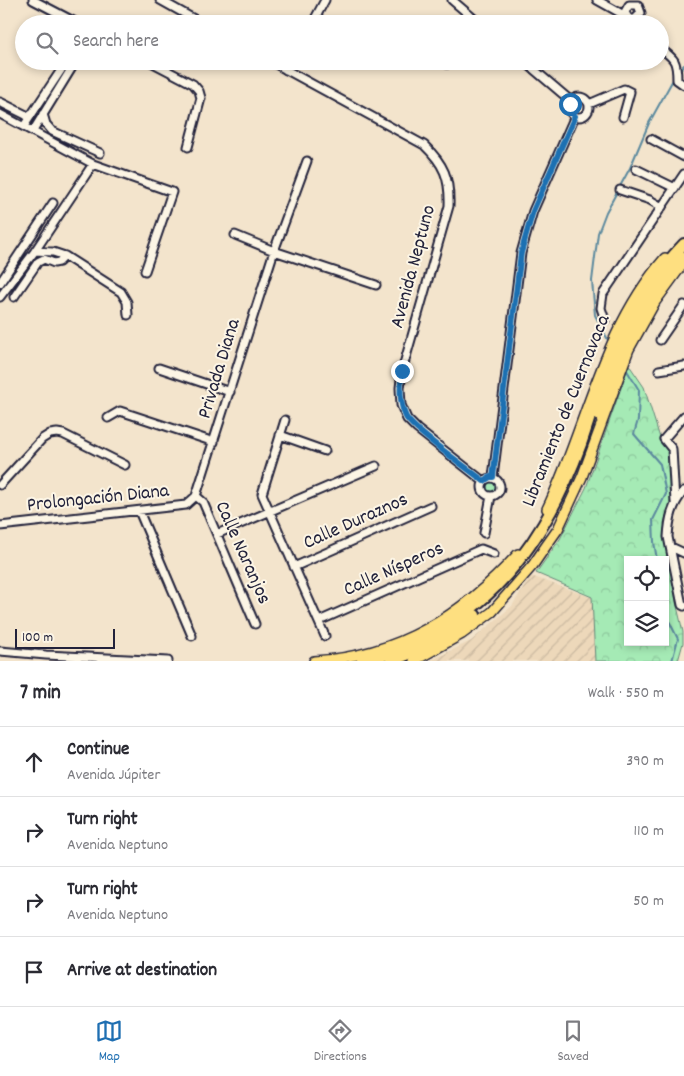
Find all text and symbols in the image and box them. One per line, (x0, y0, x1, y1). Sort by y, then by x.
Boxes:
search box (15, 15, 669, 70)
icon: search (33, 29, 61, 57)
text: Search here (73, 29, 159, 56)
route start (559, 93, 582, 116)
street label: Avenida Neptuno (384, 202, 444, 332)
street label: Libramiento de Cuernavaca (516, 310, 619, 511)
street label: Privada Diana (192, 315, 249, 422)
route end (391, 360, 414, 383)
street label: Prolongación Diana (26, 478, 171, 520)
street label: Calle Duraznos (299, 486, 413, 558)
street label: Calle Naranjos (207, 497, 277, 609)
street label: Calle Nísperos (339, 535, 449, 605)
map controls (624, 556, 669, 646)
button: locate (624, 556, 669, 601)
button: layers (624, 601, 669, 646)
scale bar (15, 626, 115, 649)
text: 100 m (22, 628, 53, 648)
text: 7 min (20, 679, 61, 709)
text: Walk · 550 m (588, 682, 664, 705)
text: Continue (67, 737, 129, 764)
icon: ahead (20, 748, 48, 776)
text: 390 m (626, 750, 664, 773)
text: Avenida Júpiter (67, 764, 160, 787)
text: Turn right (67, 807, 138, 834)
icon: right (20, 818, 48, 846)
text: 110 m (634, 820, 664, 843)
text: Avenida Neptuno (67, 834, 168, 857)
text: Turn right (67, 877, 138, 904)
icon: right (20, 888, 48, 916)
text: 50 m (633, 890, 664, 913)
text: Avenida Neptuno (67, 904, 168, 927)
icon: arrive (20, 958, 48, 986)
text: Arrive at destination (67, 958, 217, 985)
tab: Map (95, 1017, 123, 1067)
tab: Directions (314, 1017, 367, 1067)
tab: Saved (557, 1017, 589, 1067)

